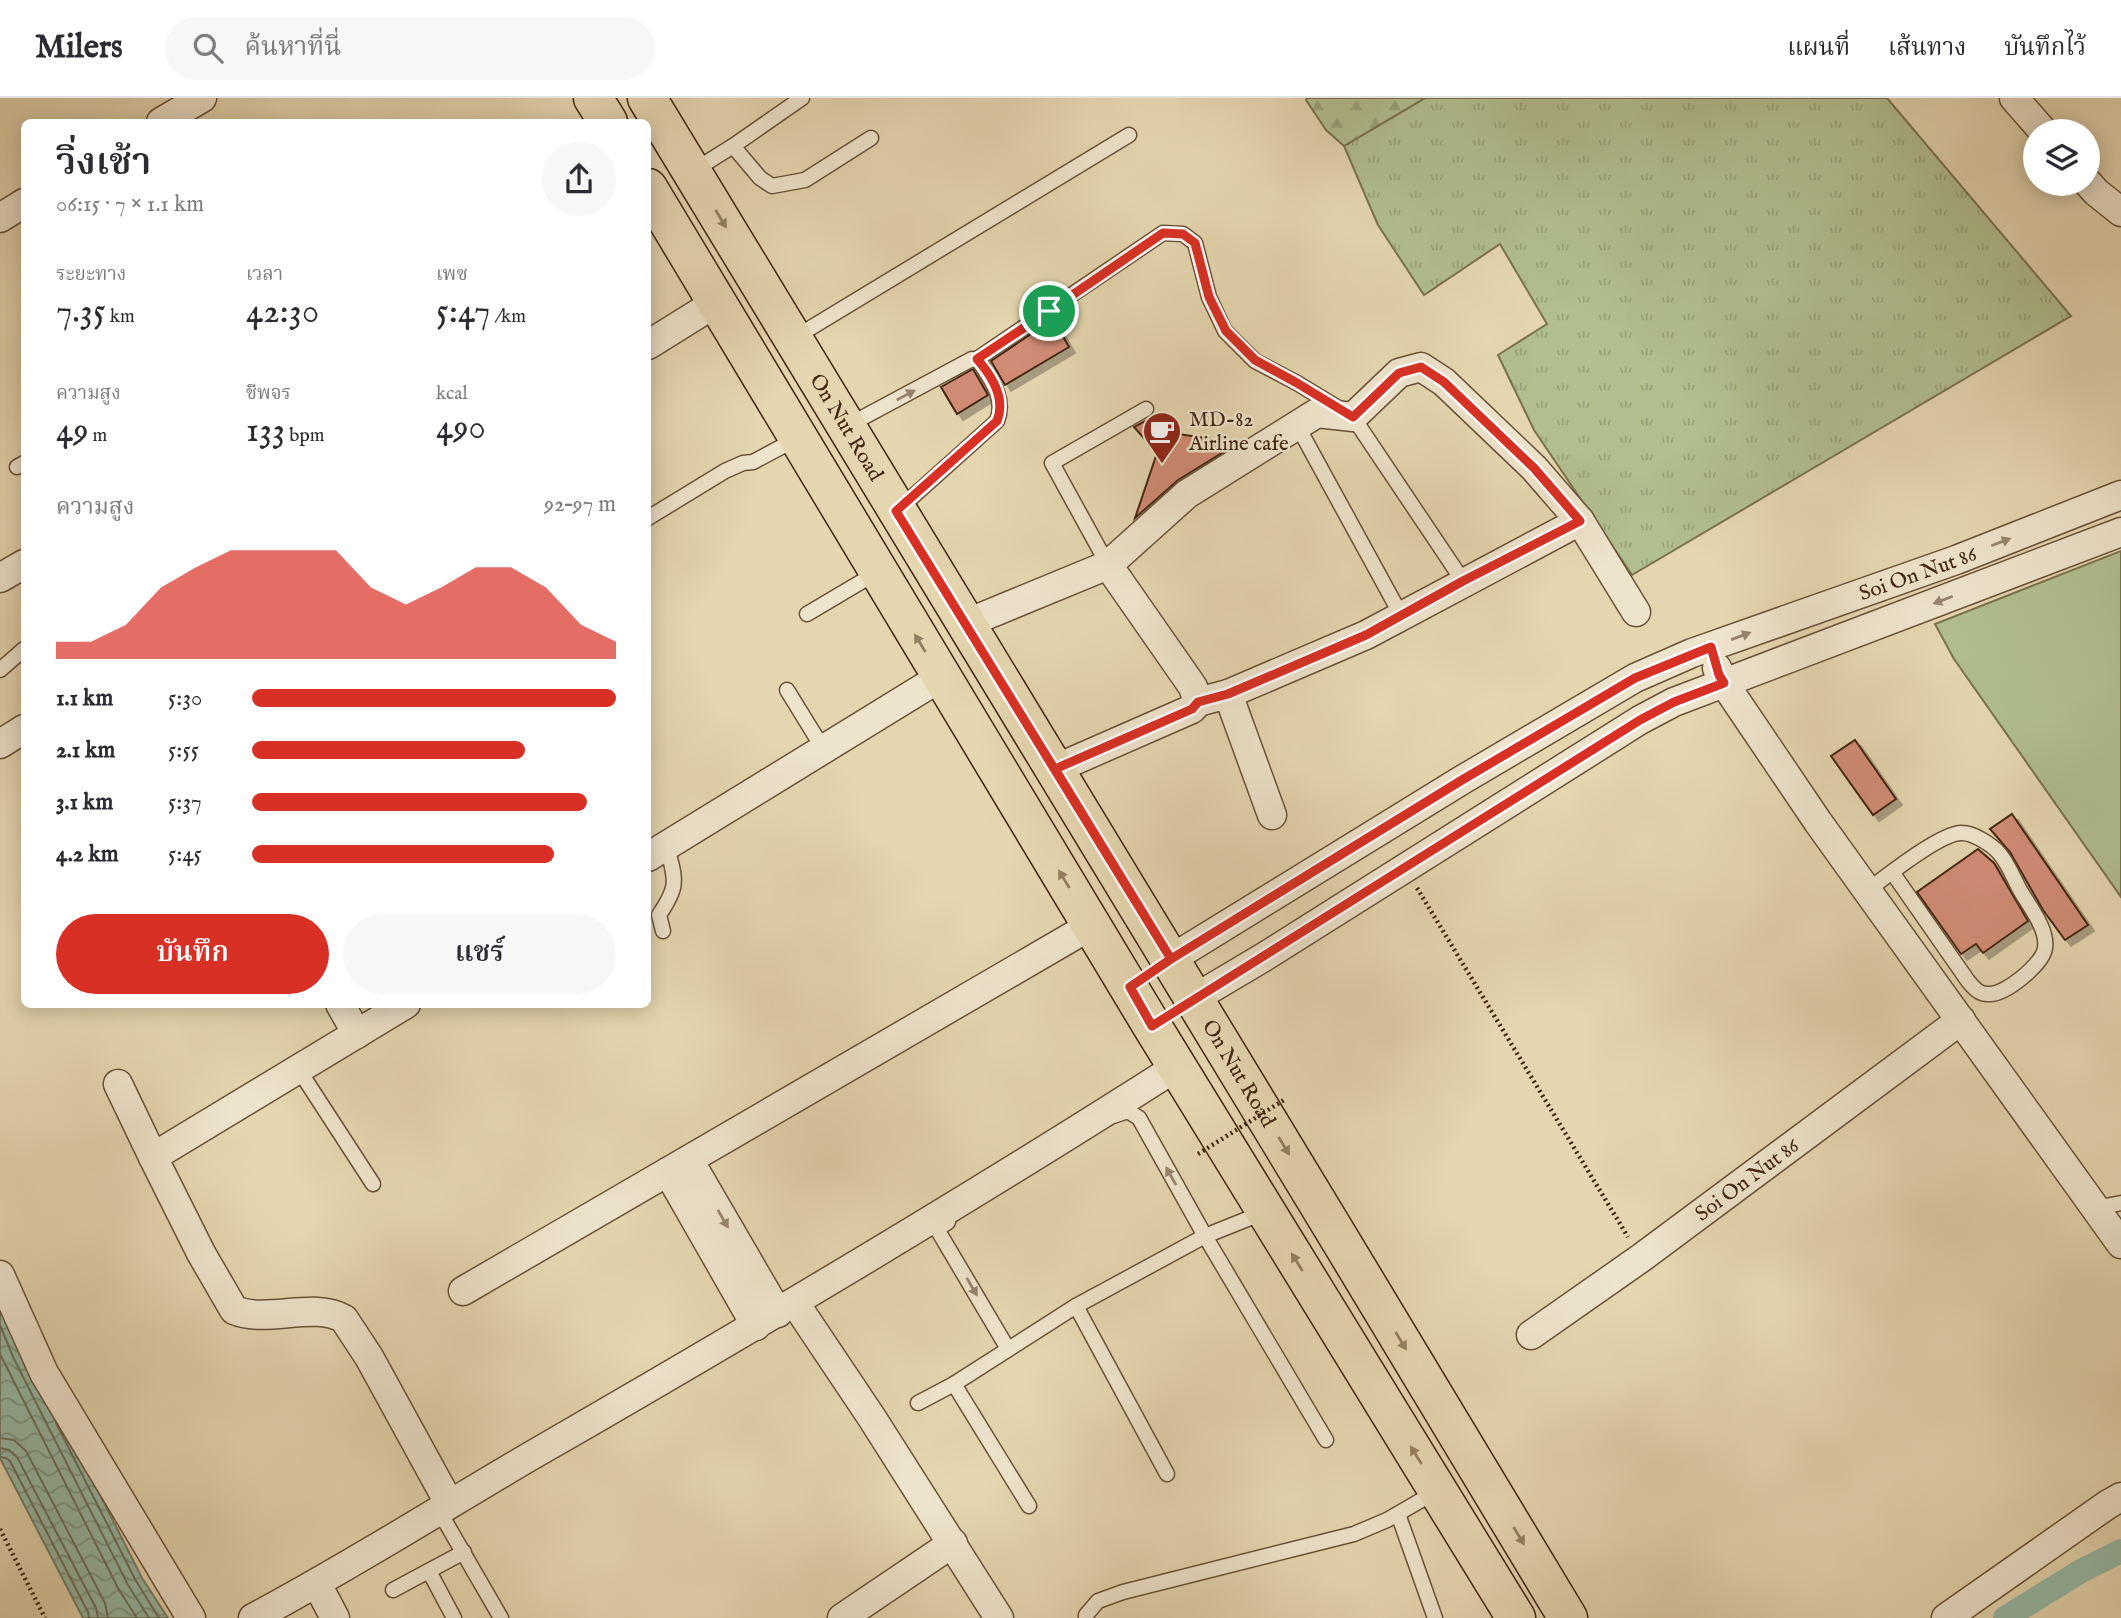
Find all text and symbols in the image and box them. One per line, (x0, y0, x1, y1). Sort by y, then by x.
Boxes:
search box (165, 17, 655, 80)
text: Milers (35, 27, 123, 69)
icon: search (189, 29, 227, 67)
text: ค้นหาที่นี่ (245, 31, 341, 64)
text: แผนที่ (1787, 33, 1850, 64)
text: เส้นทาง (1888, 33, 1966, 64)
text: บันทึกไว้ (2004, 33, 2086, 64)
map controls (2023, 119, 2100, 196)
button: layers (2023, 119, 2100, 196)
text: วิ่งเช้า (56, 140, 151, 188)
button: share (542, 142, 616, 216)
text: 06:15 · 7 × 1.1 km (56, 190, 204, 219)
one-way arrow (714, 210, 727, 229)
text: ระยะทาง (56, 263, 126, 287)
text: เวลา (246, 263, 283, 287)
text: เพซ (436, 263, 468, 287)
pin (1019, 281, 1079, 341)
text: 7.35 (56, 290, 106, 335)
text: 42:30 (246, 290, 319, 335)
text: 5:47 (436, 290, 490, 335)
icon: arrive (1030, 292, 1068, 330)
text: km (106, 305, 135, 329)
text: /km (490, 305, 526, 329)
street label: On Nut Road (803, 369, 889, 487)
text: ความสูง (56, 382, 121, 406)
text: ชีพจร (246, 382, 291, 406)
text: kcal (436, 382, 468, 406)
one-way arrow (896, 389, 916, 400)
text: 490 (436, 406, 486, 451)
place label: MD-82 Airline cafe (1188, 407, 1289, 458)
text: 49 (56, 409, 88, 454)
text: 133 (246, 409, 285, 454)
cafe icon: MD-82 Airline cafe (1141, 410, 1183, 465)
text: m (88, 424, 107, 448)
text: bpm (285, 424, 324, 448)
text: 92–97 m (544, 490, 616, 519)
text: ความสูง (56, 493, 134, 522)
one-way arrow (1991, 537, 2012, 548)
street label: Soi On Nut 86 (1856, 541, 1982, 608)
one-way arrow (1932, 594, 1953, 605)
one-way arrow (1731, 630, 1752, 641)
one-way arrow (914, 633, 927, 652)
text: 1.1 km (56, 684, 113, 713)
text: 5:30 (168, 684, 202, 713)
text: 2.1 km (56, 736, 115, 765)
text: 5:55 (168, 736, 199, 765)
text: 3.1 km (56, 788, 113, 817)
text: 5:37 (168, 788, 202, 817)
text: 4.2 km (56, 840, 119, 869)
text: 5:45 (168, 840, 202, 869)
one-way arrow (1058, 869, 1071, 889)
button: บันทึก (56, 914, 329, 994)
button: แชร์ (343, 914, 616, 994)
street label: On Nut Road (1195, 1015, 1281, 1133)
street label: Soi On Nut 86 (1690, 1132, 1806, 1228)
one-way arrow (1278, 1137, 1291, 1156)
one-way arrow (1165, 1166, 1177, 1186)
one-way arrow (717, 1210, 729, 1229)
one-way arrow (1291, 1252, 1303, 1271)
one-way arrow (966, 1278, 978, 1297)
one-way arrow (1395, 1332, 1408, 1351)
one-way arrow (1410, 1446, 1423, 1465)
one-way arrow (1512, 1527, 1525, 1546)

